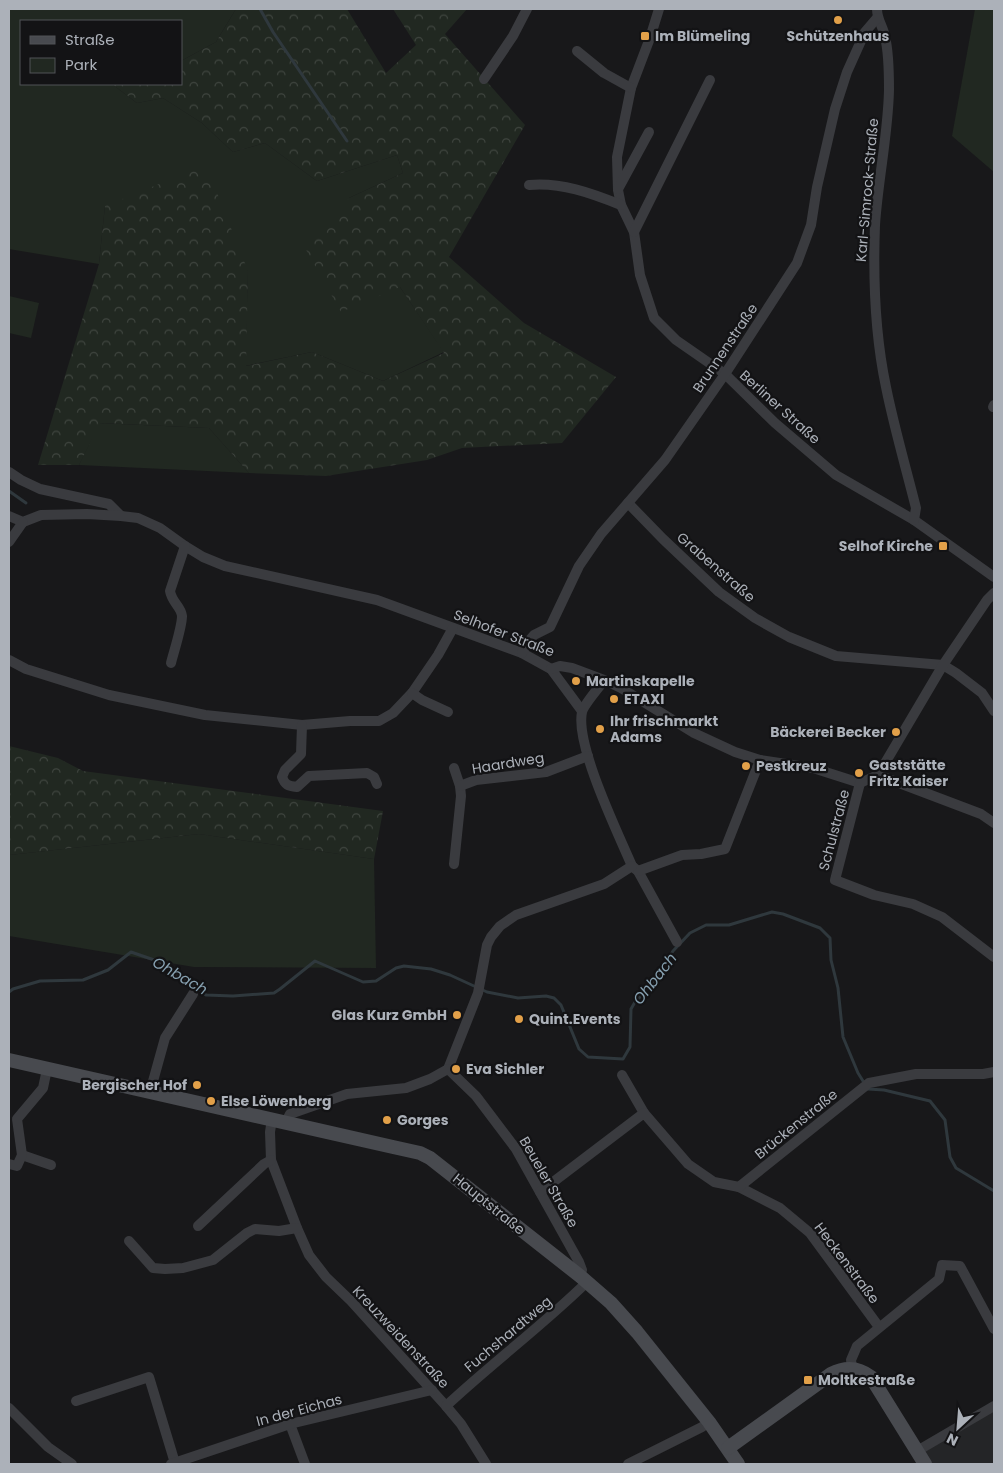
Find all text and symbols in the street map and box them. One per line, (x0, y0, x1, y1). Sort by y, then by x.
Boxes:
marker: Schützenhaus (832, 14, 844, 26)
legend (20, 20, 182, 85)
place label: Im Blümeling (655, 26, 750, 46)
place label: Schützenhaus (787, 26, 890, 46)
text: Straße (65, 29, 115, 50)
marker: Im Blümeling (639, 30, 651, 42)
text: Park (65, 54, 97, 75)
street label: Karl-Simrock-Straße (851, 117, 883, 263)
street label: Brunnenstraße (688, 299, 762, 397)
street label: Berliner Straße (735, 365, 825, 449)
street label: Grabenstraße (672, 527, 760, 607)
place label: Selhof Kirche (839, 536, 933, 556)
marker: Selhof Kirche (937, 540, 949, 552)
street label: Selhofer Straße (451, 605, 558, 662)
place label: Martinskapelle (586, 671, 695, 691)
marker: Martinskapelle (570, 675, 582, 687)
place label: ETAXI (624, 689, 664, 709)
marker: ETAXI (608, 693, 620, 705)
place label: Ihr frischmarkt Adams (610, 711, 718, 747)
place label: Bäckerei Becker (770, 722, 886, 742)
marker: Ihr frischmarkt Adams (594, 723, 606, 735)
marker: Bäckerei Becker (890, 726, 902, 738)
street label: Haardweg (470, 747, 546, 779)
place label: Gaststätte Fritz Kaiser (869, 755, 948, 791)
place label: Pestkreuz (756, 756, 827, 776)
marker: Pestkreuz (740, 760, 752, 772)
marker: Gaststätte Fritz Kaiser (853, 767, 865, 779)
street label: Schulstraße (814, 787, 855, 873)
water label: Ohbach (628, 948, 681, 1009)
water label: Ohbach (149, 951, 212, 1000)
place label: Glas Kurz GmbH (332, 1005, 447, 1025)
marker: Glas Kurz GmbH (451, 1009, 463, 1021)
place label: Quint.Events (529, 1009, 621, 1029)
marker: Quint.Events (513, 1013, 525, 1025)
place label: Eva Sichler (466, 1059, 544, 1079)
marker: Eva Sichler (450, 1063, 462, 1075)
place label: Bergischer Hof (82, 1075, 187, 1095)
marker: Bergischer Hof (191, 1079, 203, 1091)
street label: Brückenstraße (750, 1084, 842, 1164)
place label: Else Löwenberg (221, 1091, 332, 1111)
marker: Else Löwenberg (205, 1095, 217, 1107)
place label: Gorges (397, 1110, 449, 1130)
marker: Gorges (381, 1114, 393, 1126)
street label: Beueler Straße (515, 1133, 583, 1232)
street label: Hauptstraße (449, 1169, 530, 1240)
street label: Heckenstraße (810, 1218, 884, 1308)
street label: Kreuzweidenstraße (348, 1281, 454, 1393)
street label: Fuchshardtweg (460, 1291, 556, 1377)
place label: Moltkestraße (818, 1370, 915, 1390)
marker: Moltkestraße (802, 1374, 814, 1386)
street label: In der Eichas (254, 1389, 344, 1431)
north arrow (933, 1403, 983, 1453)
text: N (943, 1428, 961, 1451)

